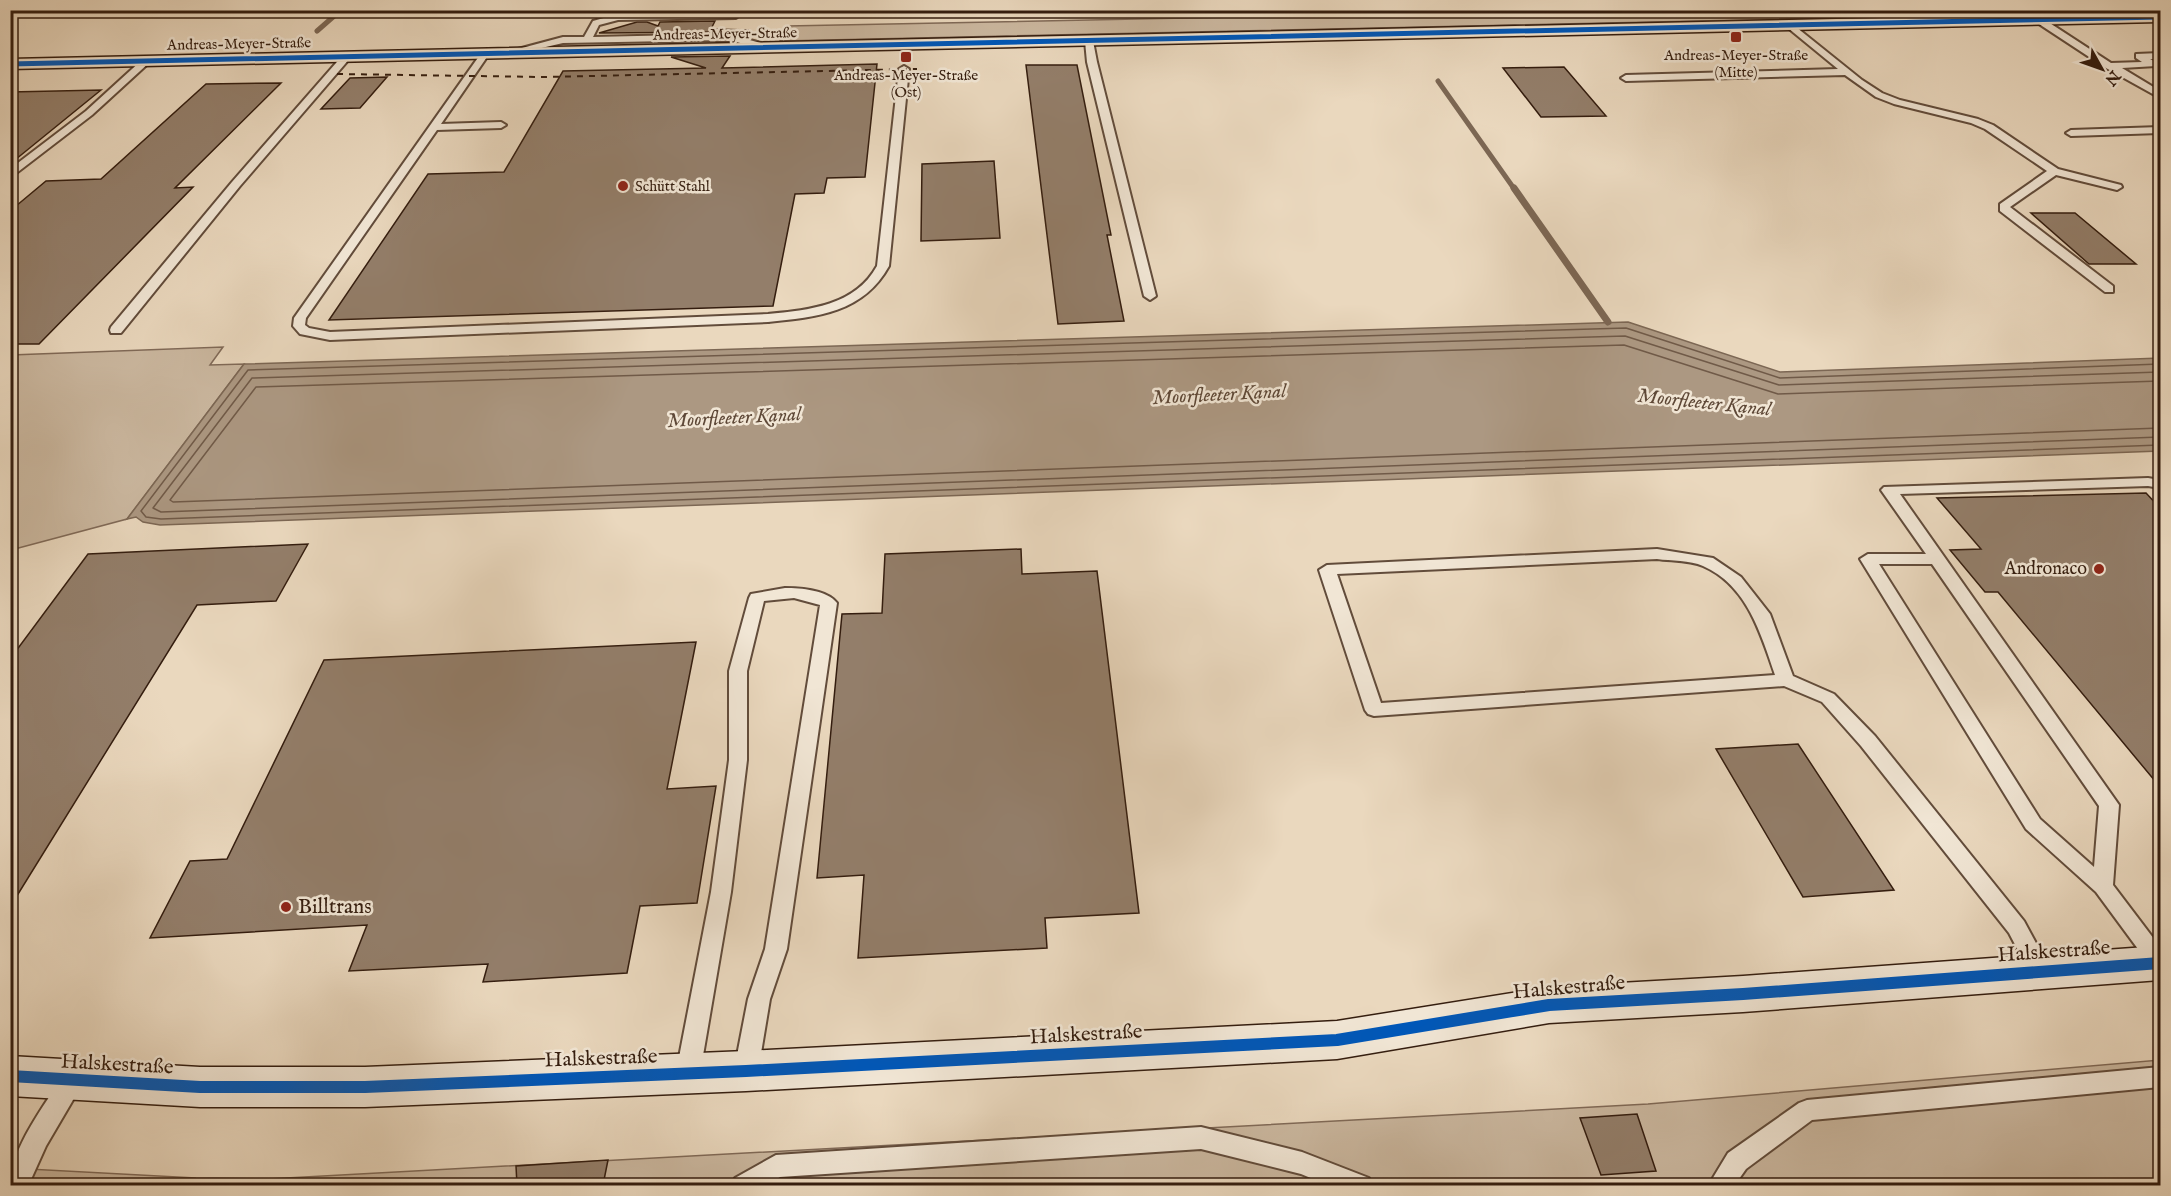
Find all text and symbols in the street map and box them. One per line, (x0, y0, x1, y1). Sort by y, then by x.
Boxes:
street label: Andreas-Meyer-Straße (652, 23, 797, 45)
marker: Andreas-Meyer-Straße (Mitte) (1729, 30, 1743, 44)
street label: Andreas-Meyer-Straße (166, 33, 311, 55)
north arrow (2072, 39, 2132, 99)
place label: Andreas-Meyer-Straße (Mitte) (1663, 46, 1808, 82)
marker: Andreas-Meyer-Straße (Ost) (899, 50, 913, 64)
text: N (2100, 65, 2125, 89)
place label: Andreas-Meyer-Straße (Ost) (833, 66, 978, 102)
place label: Schütt Stahl (635, 177, 711, 196)
marker: Schütt Stahl (616, 179, 630, 193)
water label: Moorfleeter Kanal (1152, 379, 1289, 411)
water label: Moorfleeter Kanal (1636, 384, 1774, 423)
water label: Moorfleeter Kanal (667, 402, 804, 434)
place label: Andronaco (2004, 558, 2087, 581)
marker: Andronaco (2092, 562, 2106, 576)
place label: Billtrans (298, 894, 372, 921)
marker: Billtrans (279, 900, 293, 914)
street label: Halskestraße (1997, 935, 2112, 969)
street label: Halskestraße (1512, 970, 1627, 1006)
street label: Halskestraße (1029, 1019, 1143, 1051)
street label: Halskestraße (544, 1044, 658, 1074)
street label: Halskestraße (60, 1049, 174, 1081)

